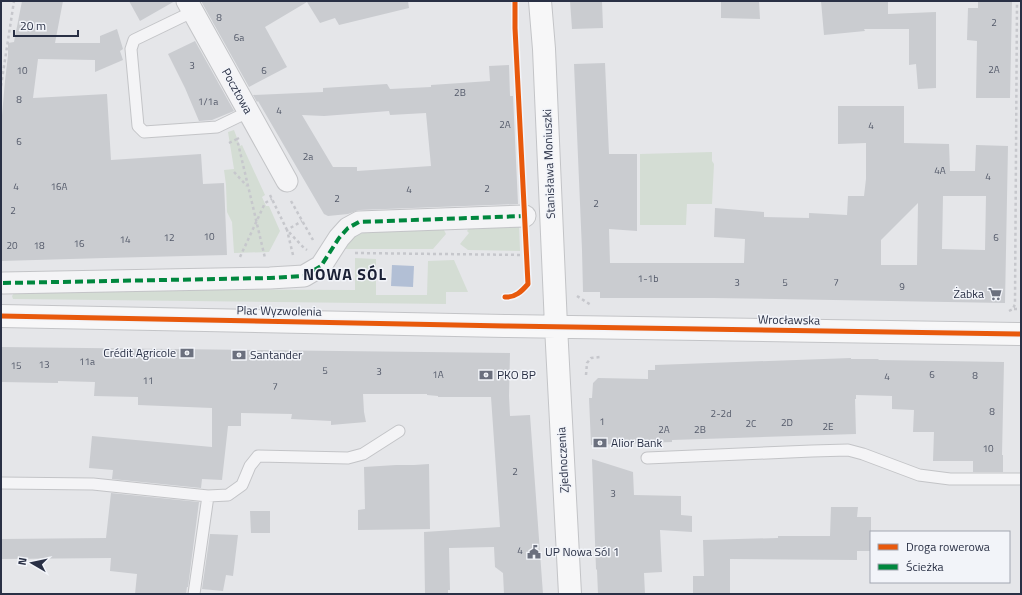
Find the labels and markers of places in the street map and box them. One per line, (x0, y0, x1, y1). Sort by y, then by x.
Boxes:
place label: Żabka (954, 284, 984, 303)
supermarket icon: Żabka (987, 286, 1003, 302)
place label: Crédit Agricole (103, 343, 176, 362)
bank icon: Crédit Agricole (179, 345, 195, 361)
place label: Santander (250, 345, 302, 364)
bank icon: Santander (231, 347, 247, 363)
place label: PKO BP (497, 365, 536, 384)
bank icon: PKO BP (478, 367, 494, 383)
place label: Alior Bank (611, 433, 663, 452)
bank icon: Alior Bank (592, 435, 608, 451)
place label: UP Nowa Sól 1 (545, 542, 620, 561)
public building icon: UP Nowa Sól 1 (526, 544, 542, 560)

